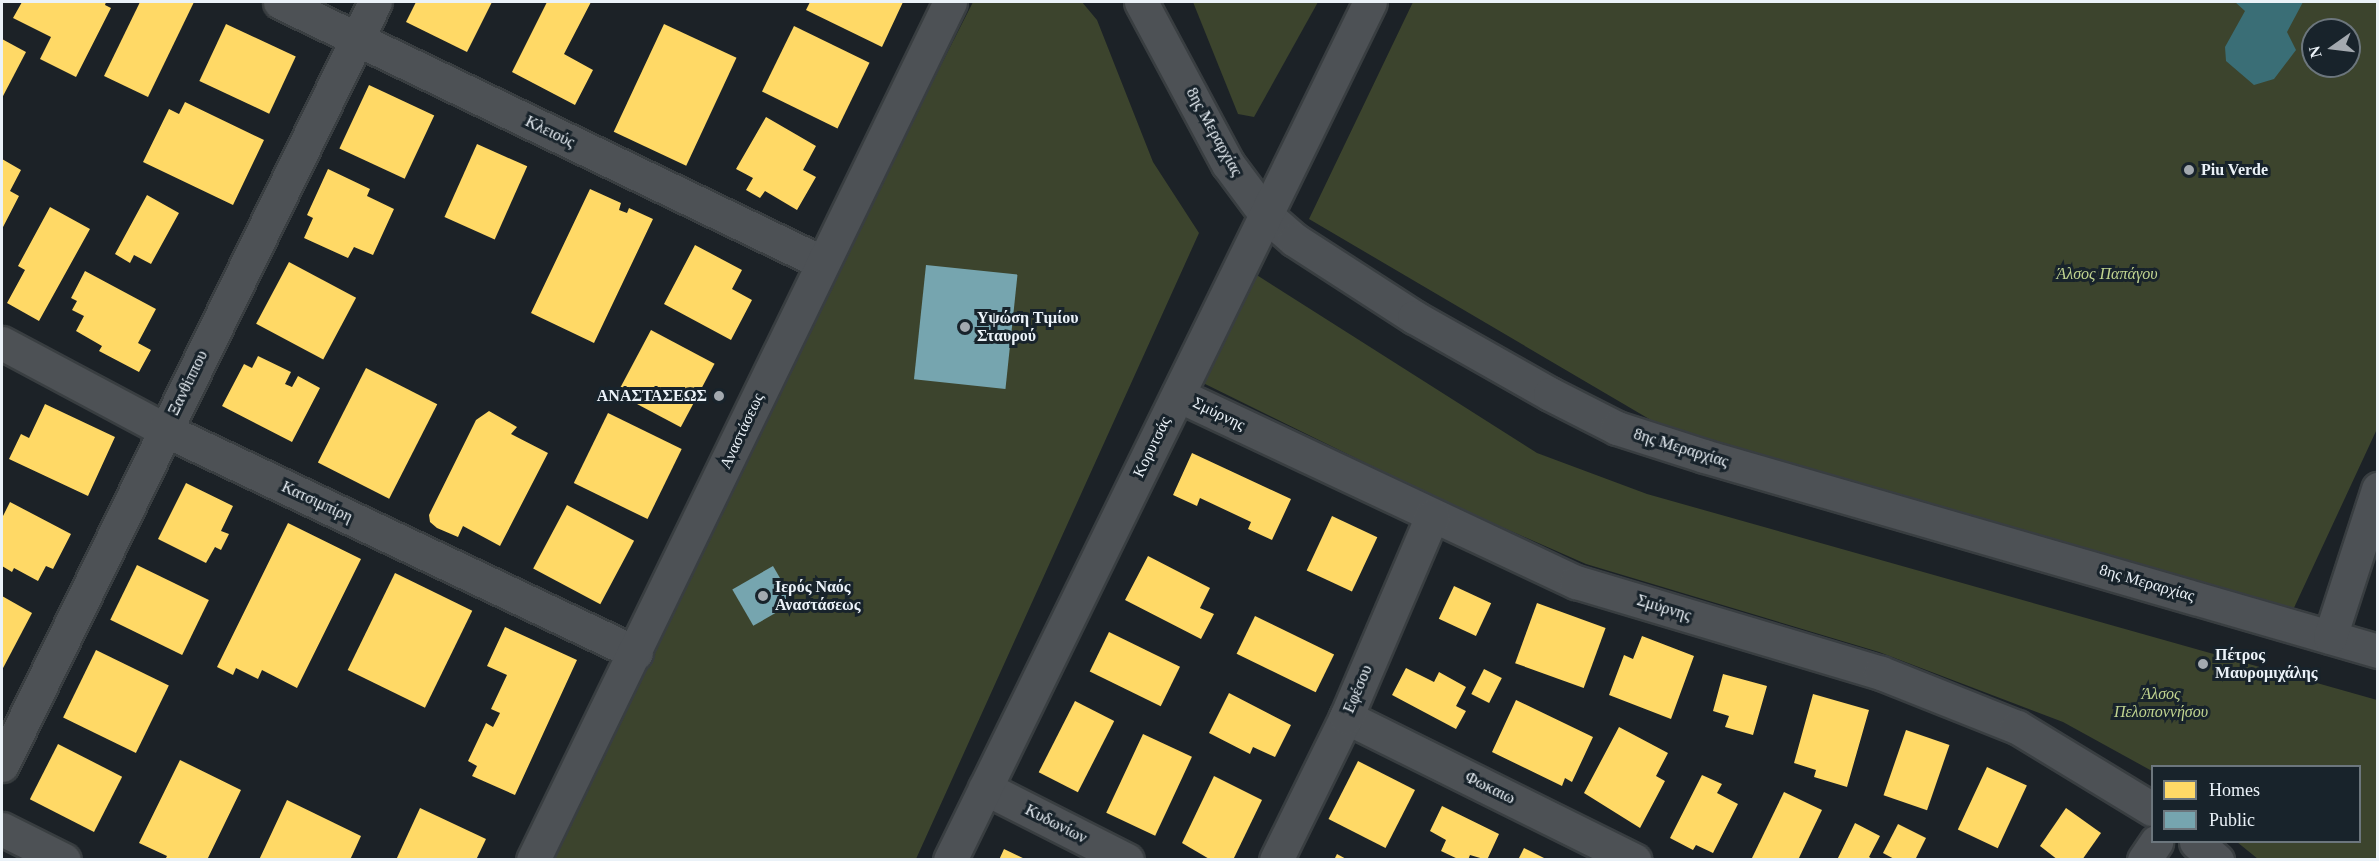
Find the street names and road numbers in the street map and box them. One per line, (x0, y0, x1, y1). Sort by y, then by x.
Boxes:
street label: 8ης Μεραρχίας (1182, 84, 1246, 180)
street label: Κλειούς (522, 112, 578, 152)
street label: Ξανθίππου (164, 347, 212, 419)
street label: Αναστάσεως (716, 390, 768, 472)
street label: Σμύρνης (1190, 393, 1248, 435)
street label: Κορυτσάς (1129, 413, 1175, 481)
street label: 8ης Μεραρχίας (1631, 424, 1731, 472)
street label: Κατσιμπίρη (278, 477, 356, 527)
street label: 8ης Μεραρχίας (2097, 560, 2197, 606)
street label: Σμύρνης (1635, 591, 1693, 625)
street label: Εφέσου (1339, 662, 1377, 716)
street label: Φωκαιω (1462, 768, 1518, 808)
street label: Κυδωνίων (1022, 800, 1090, 848)

